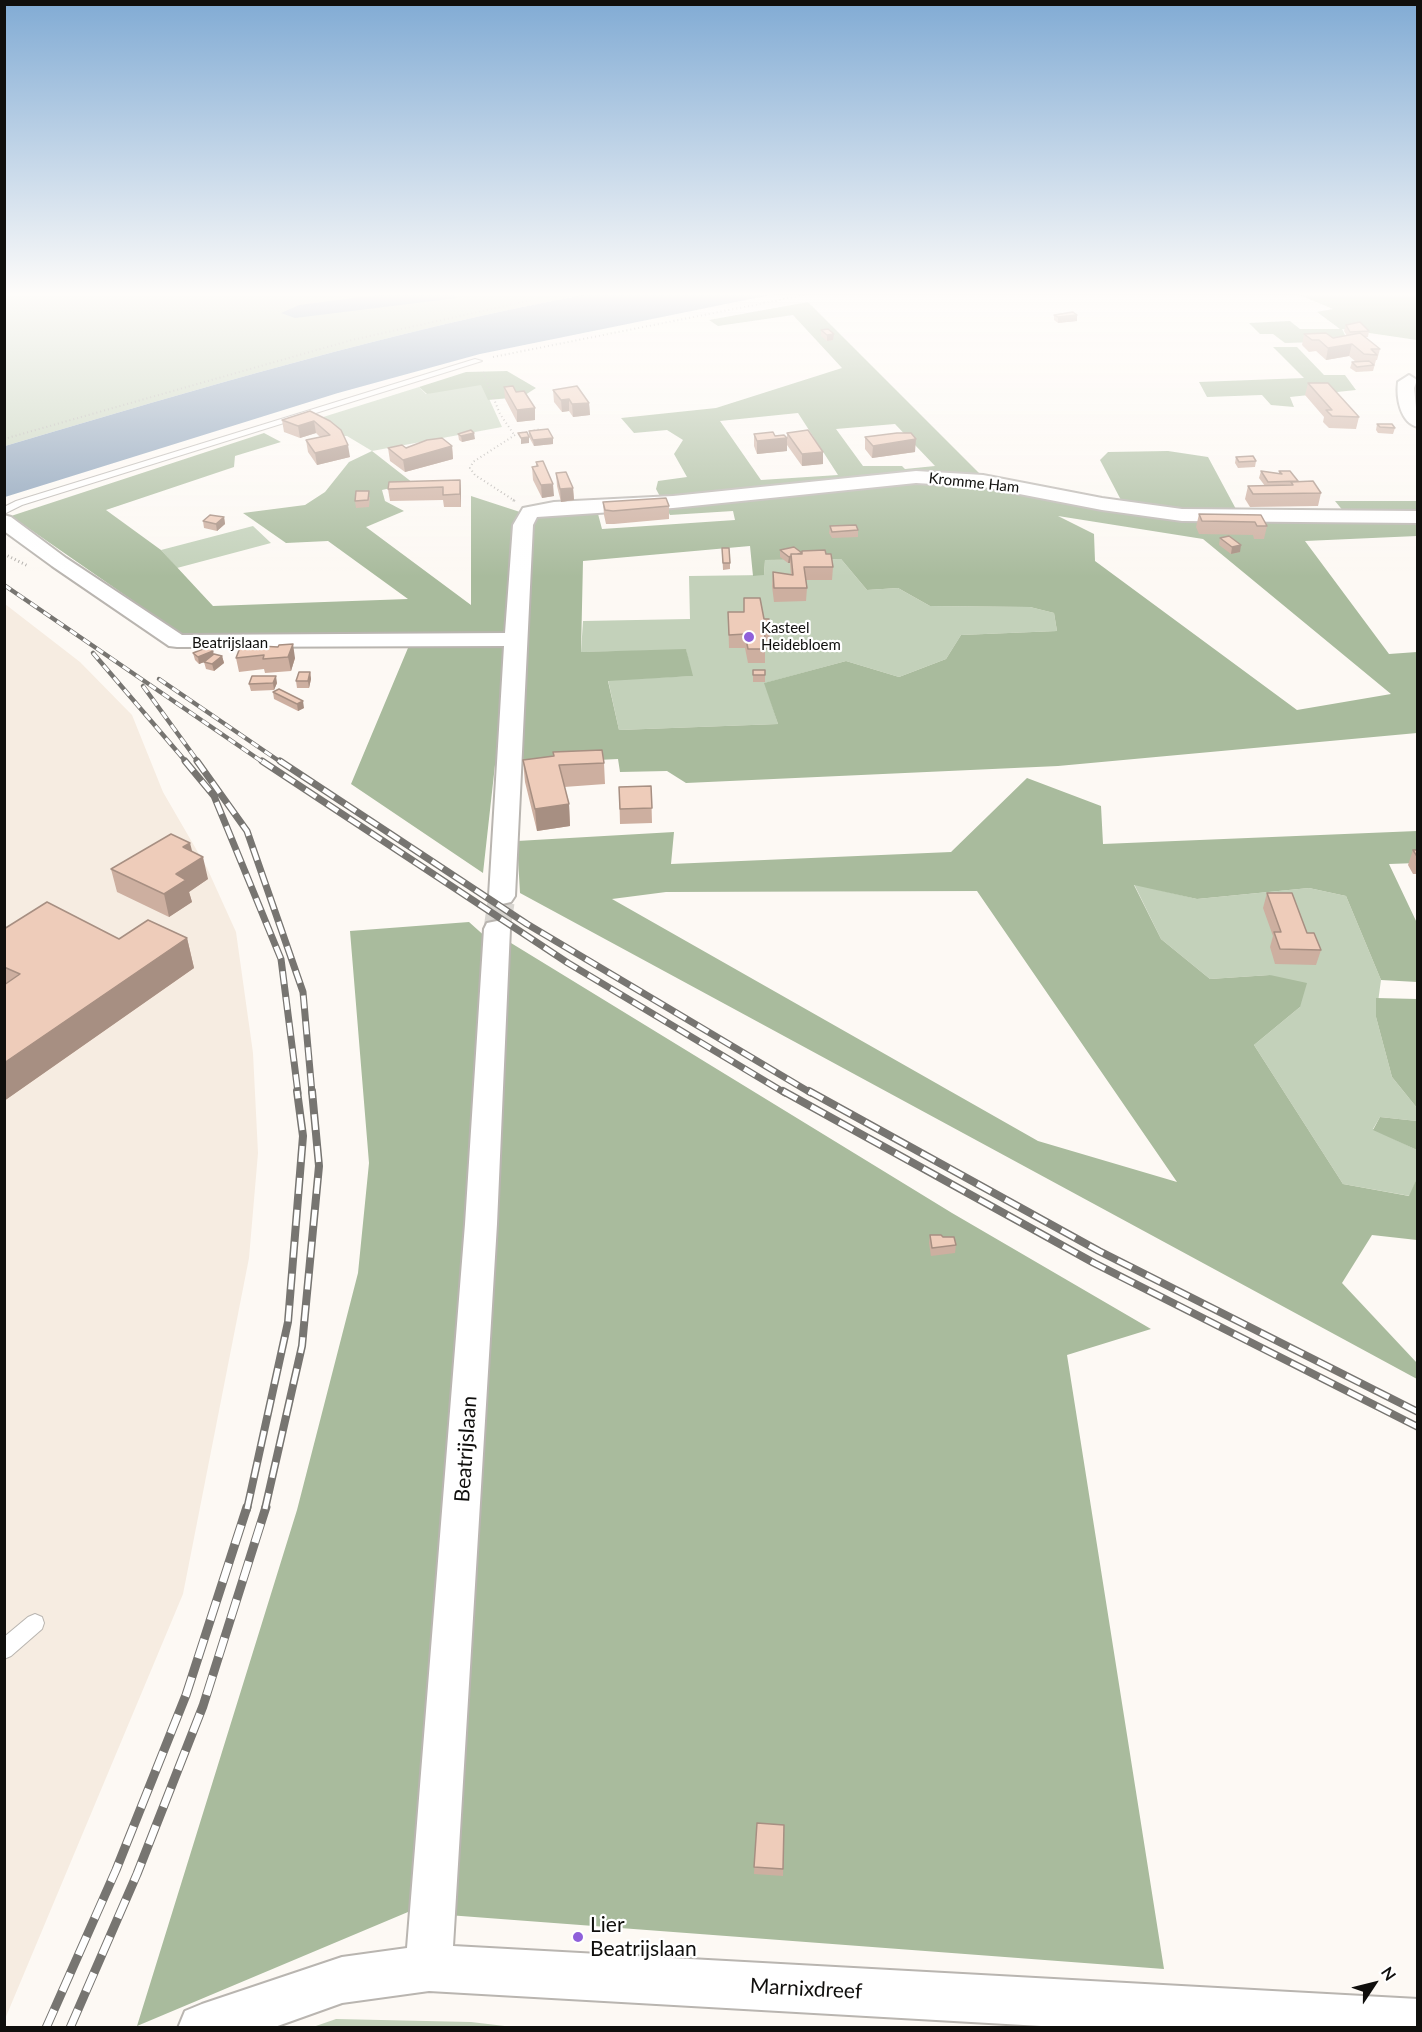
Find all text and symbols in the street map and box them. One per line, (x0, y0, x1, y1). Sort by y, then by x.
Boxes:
street label: Kromme Ham (928, 469, 1020, 497)
place label: Kasteel Heidebloem (761, 619, 841, 654)
marker: Kasteel Heidebloem (742, 630, 756, 644)
street label: Beatrijslaan (192, 634, 268, 652)
street label: Beatrijslaan (450, 1395, 482, 1503)
place label: Lier Beatrijslaan (590, 1912, 697, 1962)
marker: Lier Beatrijslaan (571, 1930, 585, 1944)
north arrow (1344, 1954, 1404, 2014)
text: N (1378, 1963, 1400, 1984)
street label: Marnixdreef (749, 1973, 863, 2005)

